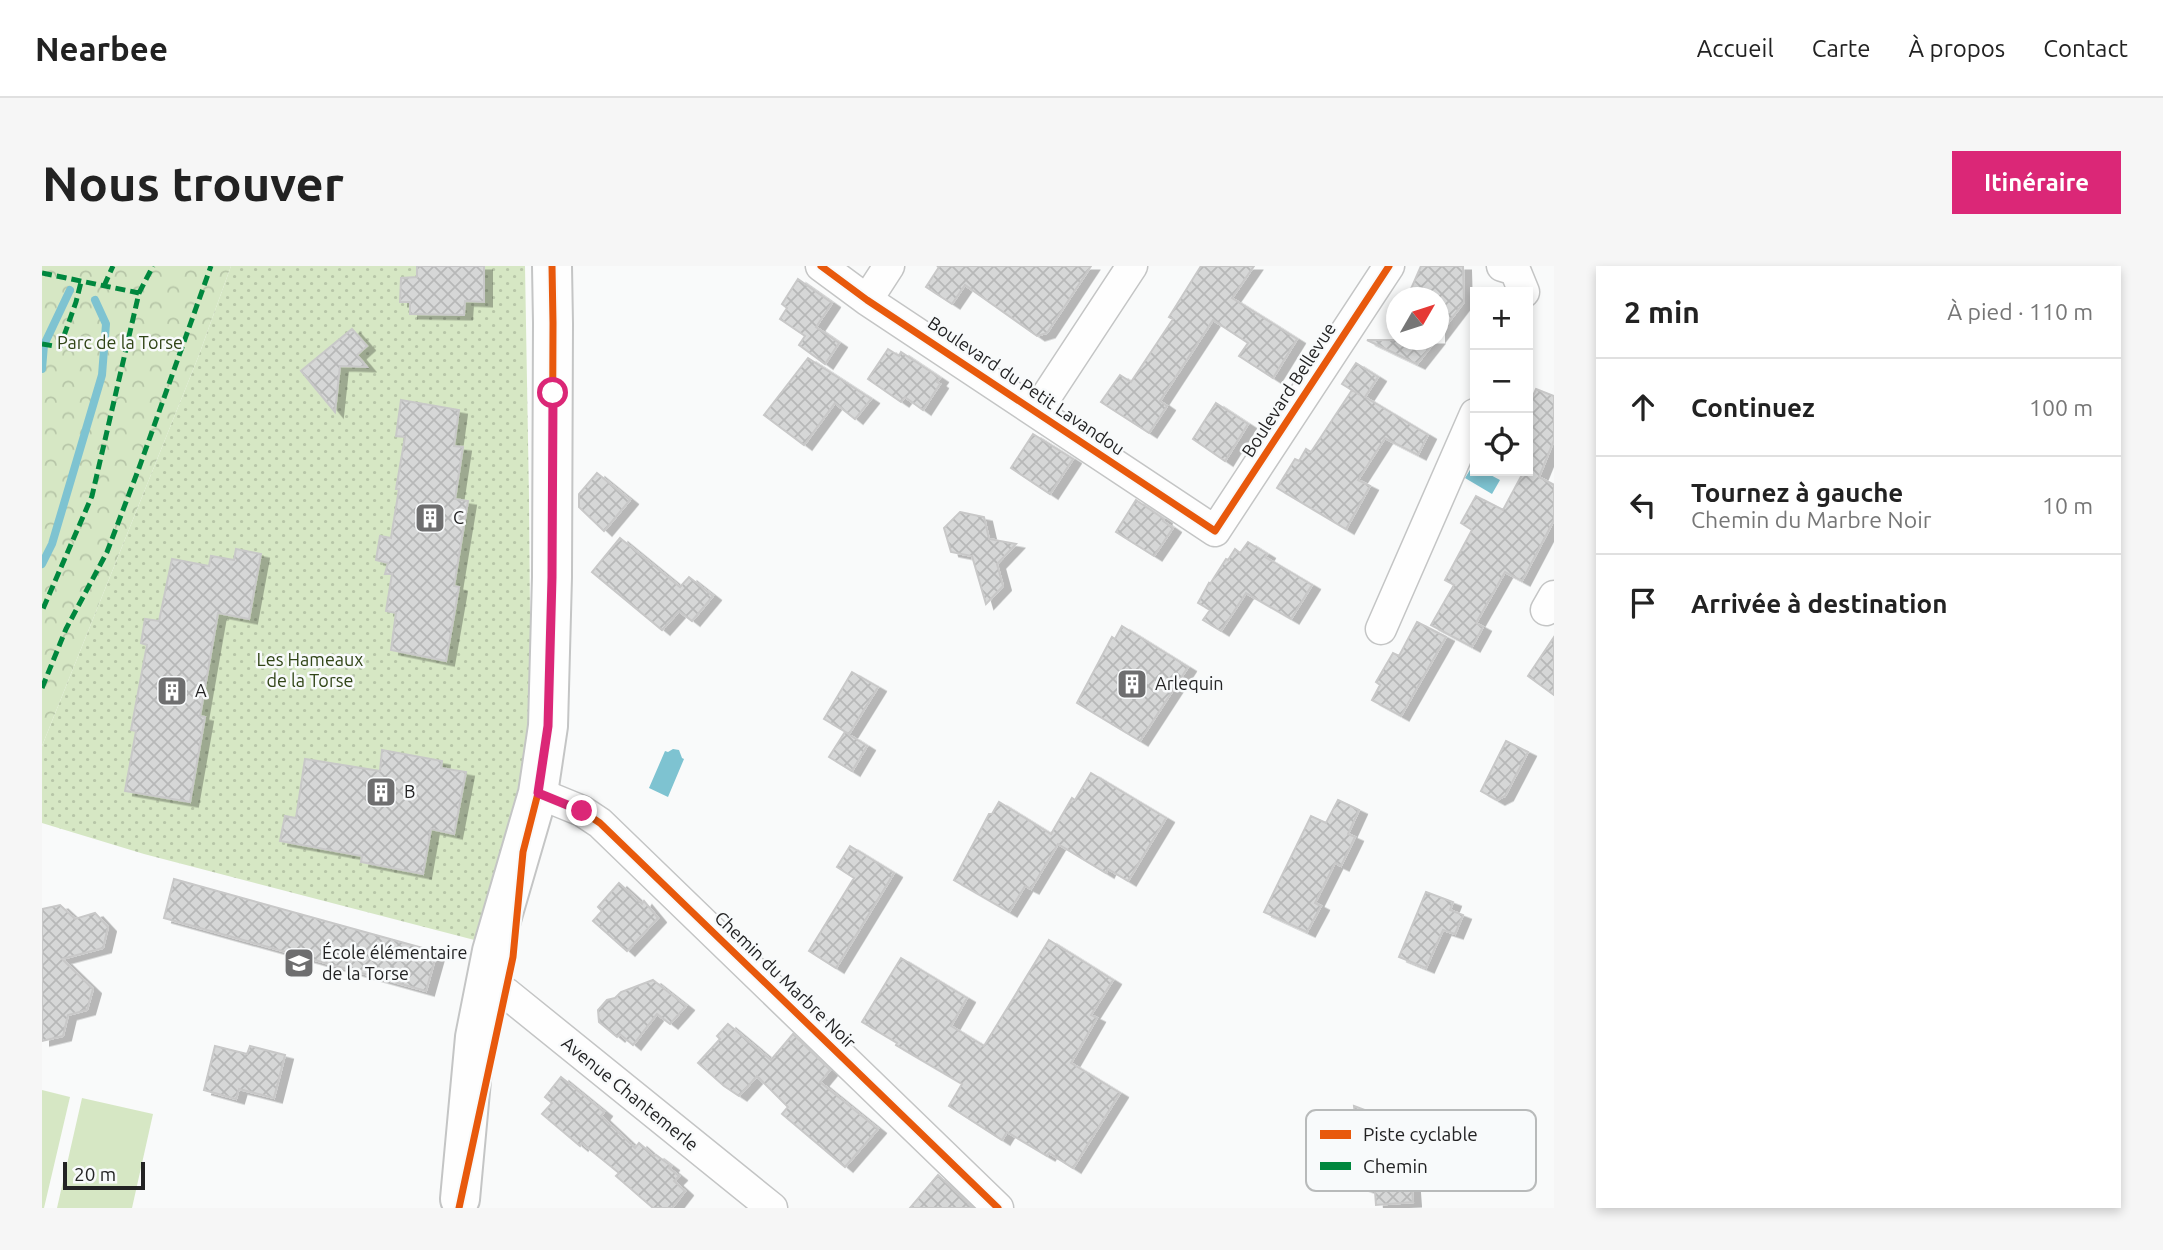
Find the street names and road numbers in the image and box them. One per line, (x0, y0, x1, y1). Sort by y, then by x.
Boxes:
street label: Boulevard du Petit Lavandou (925, 312, 1128, 458)
street label: Boulevard Bellevue (1237, 319, 1339, 460)
street label: Chemin du Marbre Noir (711, 907, 860, 1052)
street label: Avenue Chantemerle (558, 1032, 703, 1154)

